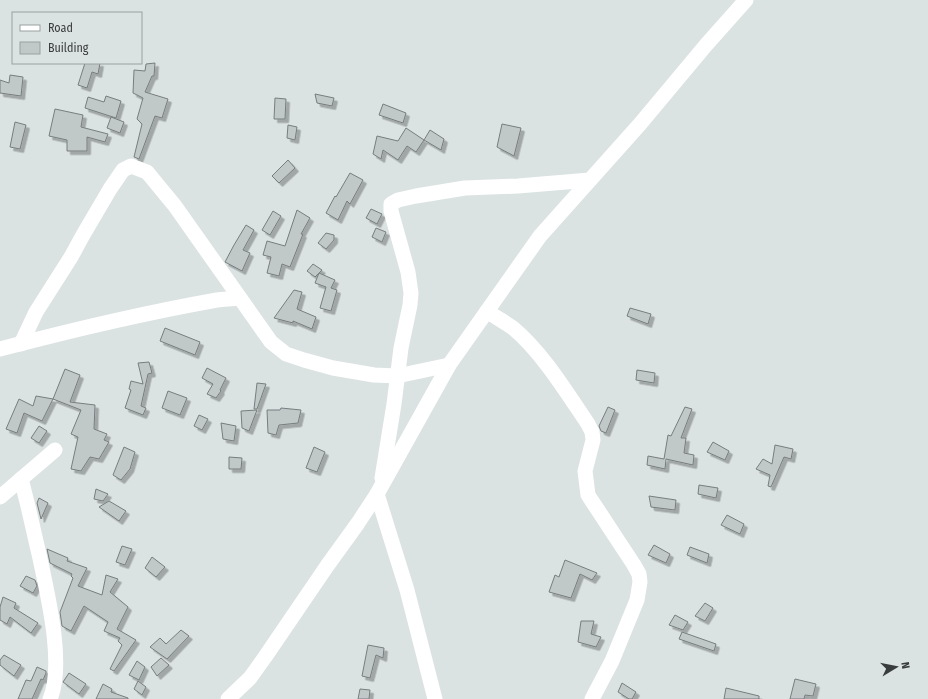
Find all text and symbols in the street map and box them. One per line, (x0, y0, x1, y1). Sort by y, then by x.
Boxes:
legend (12, 12, 142, 64)
text: Road (48, 21, 73, 35)
text: Building (48, 41, 89, 55)
north arrow (876, 647, 916, 687)
text: N (898, 661, 912, 670)

